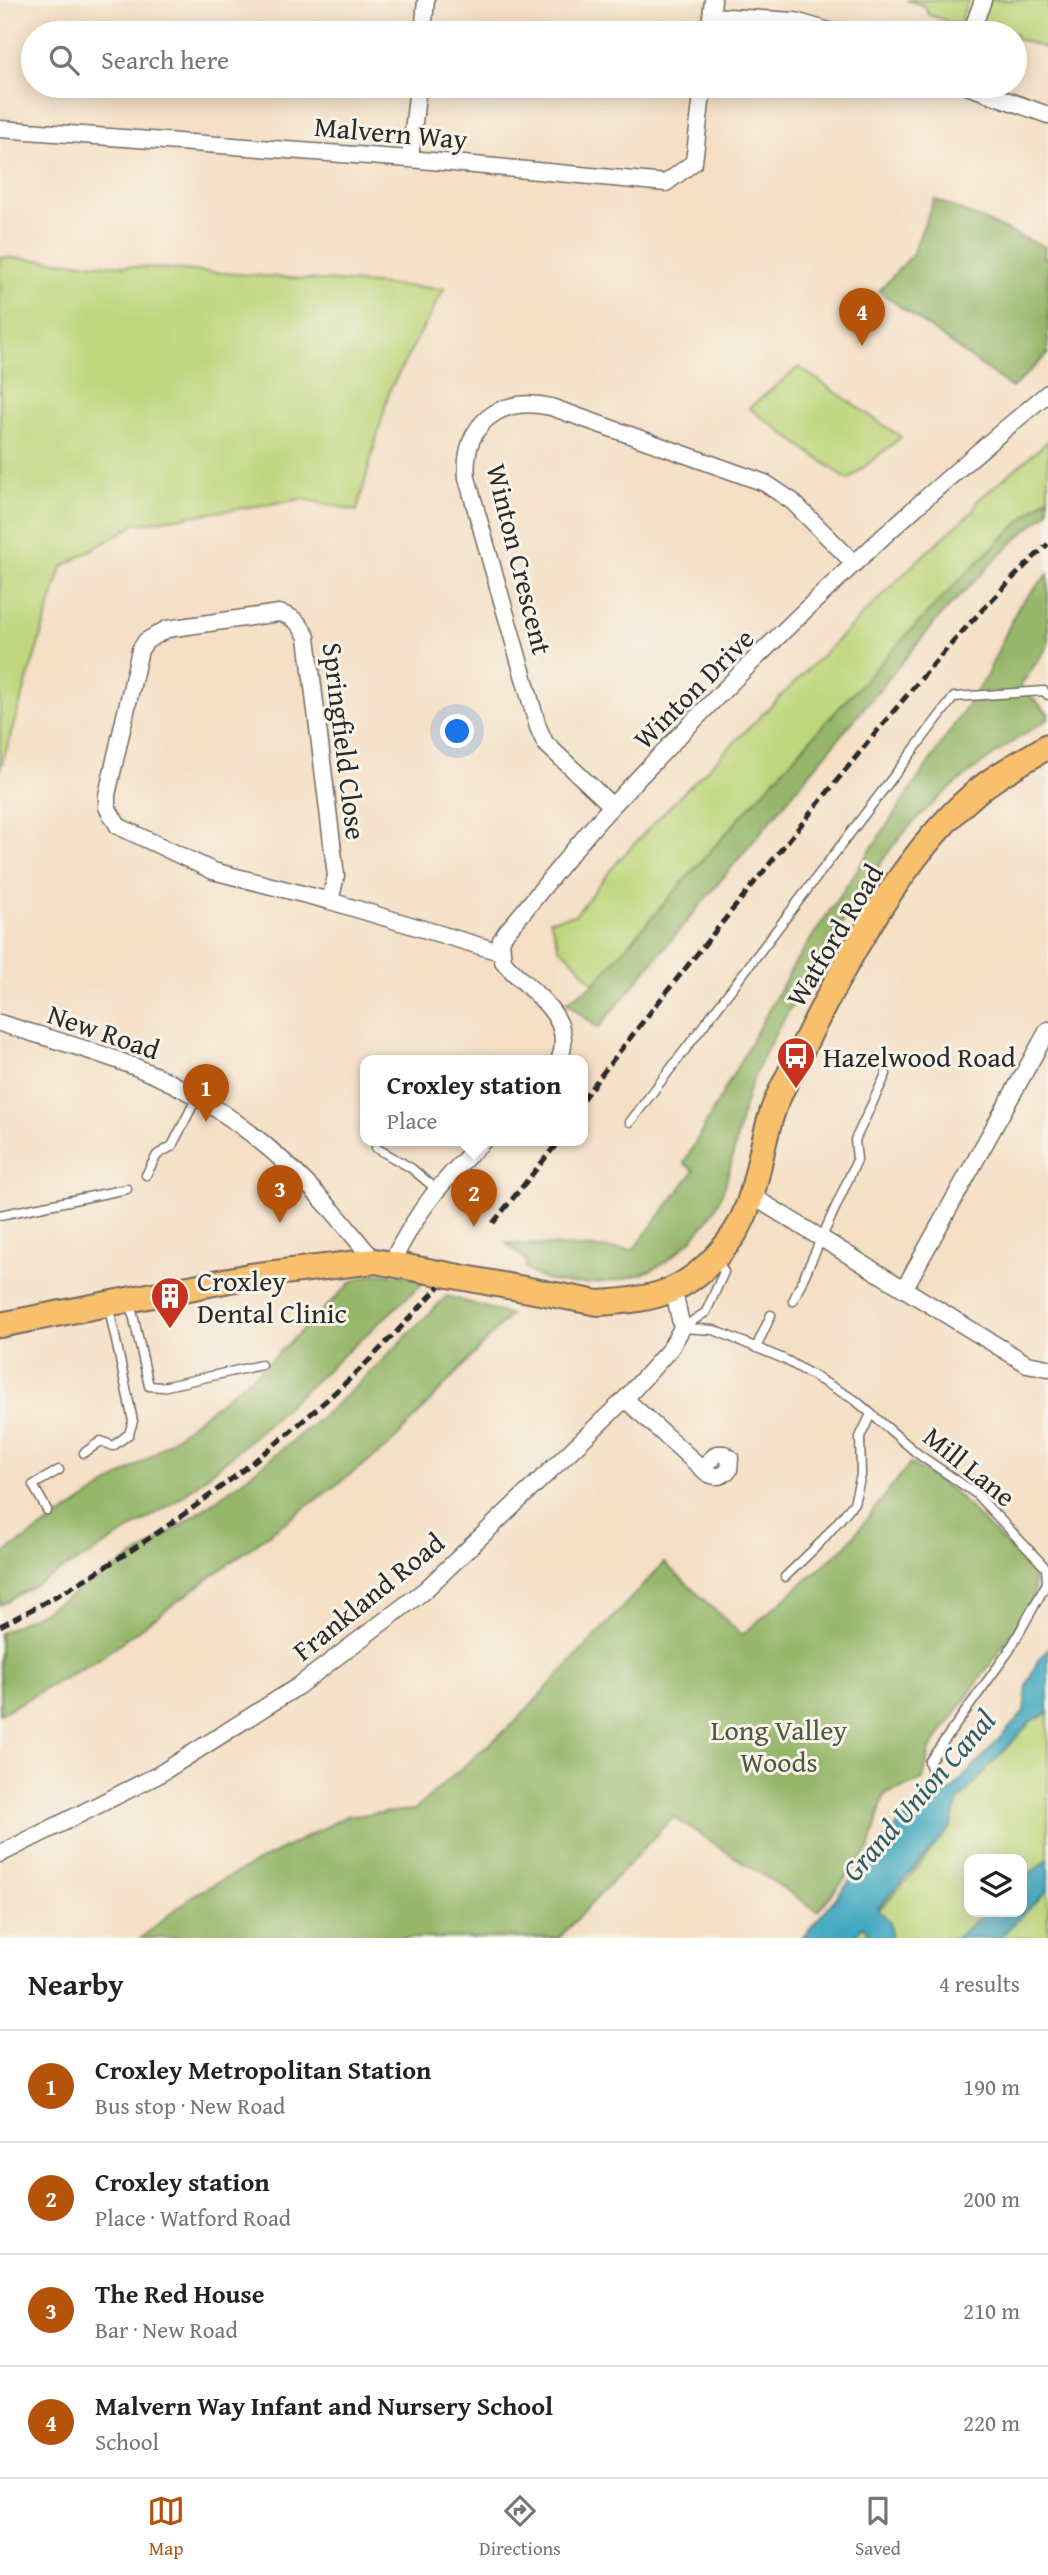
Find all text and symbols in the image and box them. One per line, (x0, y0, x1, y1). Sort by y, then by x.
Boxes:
search box (21, 21, 1027, 98)
text: Search here (101, 40, 229, 79)
icon: search (45, 41, 83, 79)
street label: Malvern Way (313, 105, 469, 159)
pin: 4 (839, 288, 885, 346)
street label: Winton Crescent (476, 459, 564, 659)
street label: Winton Drive (623, 618, 763, 758)
street label: Springfield Close (313, 640, 377, 842)
your location (440, 714, 474, 748)
street label: Watford Road (775, 856, 893, 1014)
street label: New Road (42, 993, 166, 1069)
bus stop icon: Hazelwood Road (775, 1035, 817, 1090)
place label: Hazelwood Road (823, 1036, 1016, 1077)
popup (360, 1055, 588, 1146)
pin: 1 (183, 1064, 229, 1122)
text: Croxley station (387, 1065, 561, 1104)
text: Place (387, 1104, 437, 1137)
pin: 3 (257, 1165, 303, 1223)
pin: 2 (451, 1169, 497, 1227)
place label: Croxley Dental Clinic (197, 1260, 347, 1333)
building icon: Croxley Dental Clinic (149, 1275, 191, 1330)
street label: Mill Lane (915, 1416, 1025, 1516)
street label: Frankland Road (283, 1522, 453, 1670)
water label: Grand Union Canal (831, 1699, 1005, 1891)
park label: Long Valley Woods (711, 1709, 847, 1782)
map controls (964, 1854, 1027, 1917)
button: layers (964, 1854, 1027, 1917)
text: Nearby (28, 1962, 124, 2006)
text: 4 results (939, 1967, 1020, 2000)
text: Croxley Metropolitan Station (95, 2050, 431, 2089)
text: 1 (45, 2070, 57, 2103)
text: 190 m (963, 2070, 1020, 2103)
text: Bus stop · New Road (95, 2089, 285, 2122)
text: Croxley station (95, 2162, 270, 2201)
text: 2 (45, 2182, 57, 2215)
text: 200 m (963, 2182, 1020, 2215)
text: Place · Watford Road (95, 2201, 291, 2234)
text: The Red House (95, 2274, 264, 2313)
text: 3 (45, 2294, 57, 2327)
text: 210 m (963, 2294, 1020, 2327)
text: Bar · New Road (95, 2313, 238, 2346)
text: Malvern Way Infant and Nursery School (95, 2386, 553, 2425)
text: 4 (45, 2406, 57, 2439)
text: 220 m (963, 2406, 1020, 2439)
text: School (95, 2425, 159, 2458)
tab: Map (147, 2492, 185, 2562)
tab: Directions (479, 2492, 561, 2562)
tab: Saved (855, 2492, 901, 2562)

